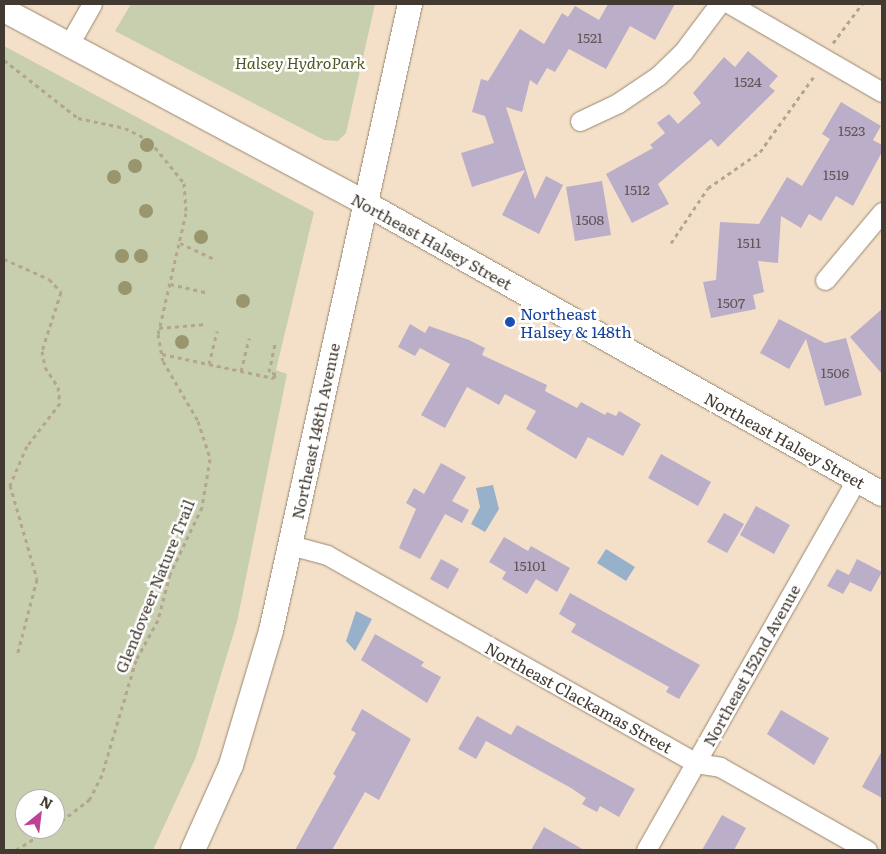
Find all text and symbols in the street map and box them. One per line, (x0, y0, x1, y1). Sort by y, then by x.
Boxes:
house number: 1521 (577, 29, 603, 45)
park label: Halsey HydroPark (235, 52, 365, 72)
house number: 1524 (734, 73, 762, 89)
house number: 1523 (838, 122, 866, 138)
house number: 1519 (823, 166, 849, 182)
house number: 1512 (624, 181, 650, 197)
street label: Northeast Halsey Street (348, 189, 516, 293)
house number: 1508 (576, 211, 604, 227)
house number: 1511 (737, 234, 761, 250)
house number: 1507 (717, 294, 745, 310)
place label: Northeast Halsey & 148th (520, 303, 632, 341)
marker: Northeast Halsey & 148th (504, 316, 516, 328)
street label: Northeast 148th Avenue (287, 341, 343, 521)
house number: 1506 (821, 364, 849, 380)
street label: Northeast Halsey Street (701, 388, 869, 492)
street label: Glendoveer Nature Trail (110, 497, 198, 675)
house number: 15101 (514, 557, 546, 573)
street label: Northeast 152nd Avenue (698, 581, 804, 749)
street label: Northeast Clackamas Street (482, 637, 676, 757)
north arrow (15, 789, 65, 839)
text: N (37, 790, 57, 813)

